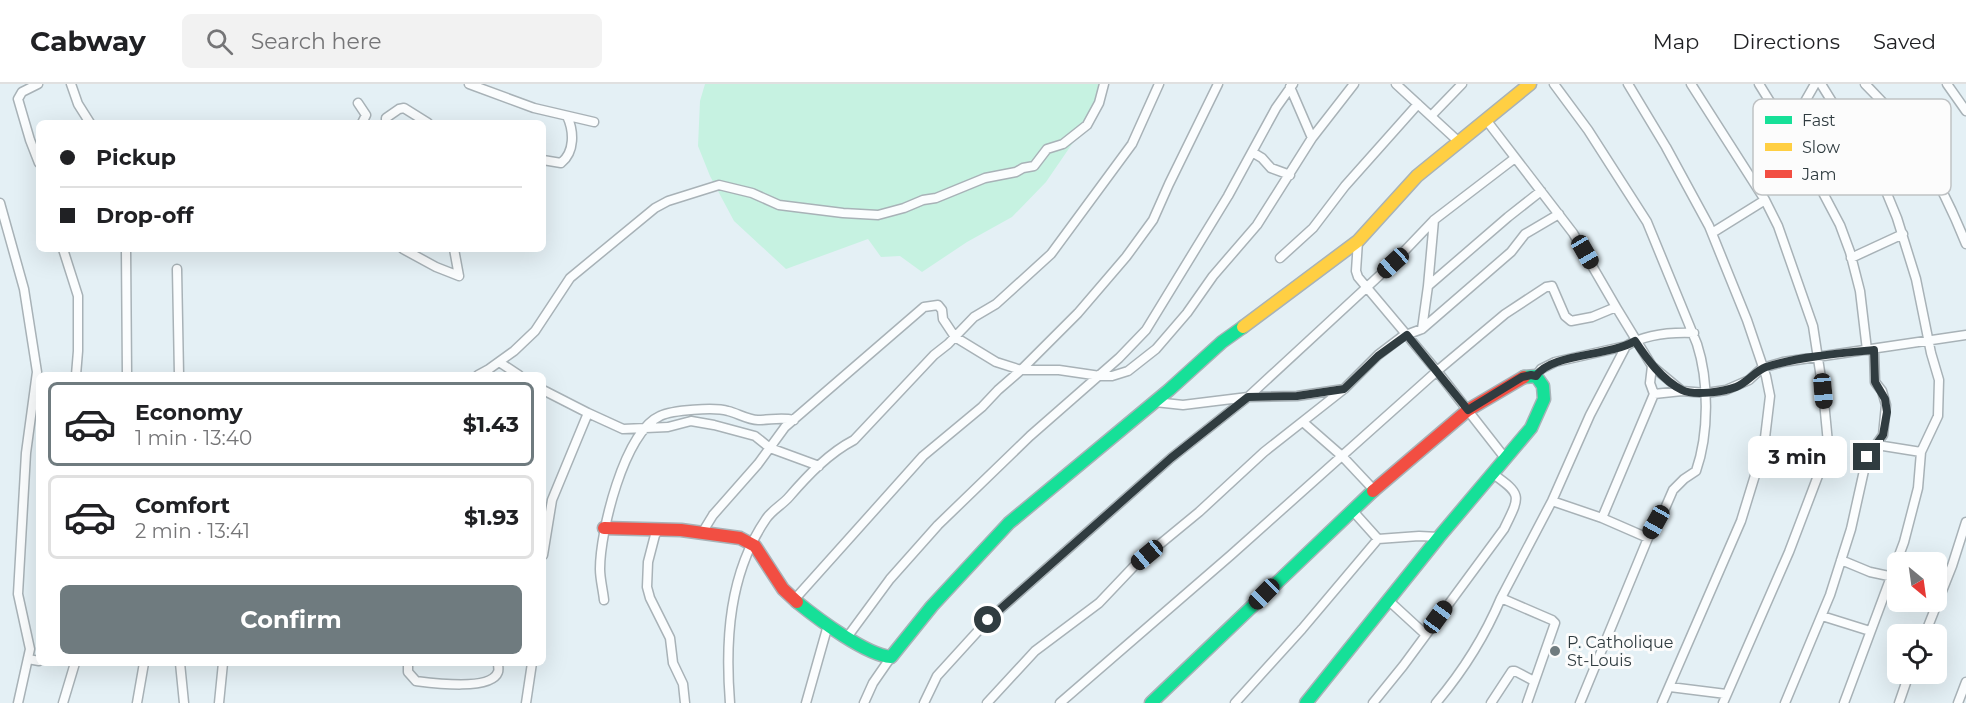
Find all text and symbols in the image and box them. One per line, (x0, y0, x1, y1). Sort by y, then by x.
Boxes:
search box (182, 14, 602, 68)
text: Cabway (30, 24, 146, 58)
icon: search (203, 25, 236, 58)
text: Search here (251, 28, 382, 55)
text: Map (1653, 29, 1699, 54)
text: Directions (1732, 29, 1840, 54)
text: Saved (1873, 29, 1936, 54)
legend (1753, 99, 1951, 195)
text: Fast (1802, 111, 1836, 130)
text: Slow (1802, 138, 1840, 157)
text: Pickup (96, 144, 176, 171)
text: Jam (1801, 165, 1836, 184)
text: Drop-off (96, 202, 194, 229)
car (1568, 232, 1602, 272)
car (1374, 244, 1412, 282)
car (1812, 372, 1834, 410)
icon: car (63, 397, 117, 451)
text: Economy (135, 399, 243, 426)
text: $1.43 (463, 411, 519, 438)
text: 1 min · 13:40 (135, 426, 252, 450)
callout: 3 min (1747, 436, 1846, 478)
route end (1853, 443, 1880, 470)
text: 3 min (1768, 445, 1827, 469)
icon: car (63, 490, 117, 544)
text: Comfort (135, 492, 230, 519)
car (1639, 502, 1673, 542)
text: $1.93 (464, 504, 519, 531)
text: 2 min · 13:41 (135, 519, 250, 543)
car (1127, 537, 1167, 573)
north arrow (1887, 552, 1947, 612)
map controls (1887, 552, 1947, 684)
car (1245, 575, 1283, 613)
button: Confirm (60, 585, 522, 654)
car (1420, 597, 1456, 637)
route start (974, 606, 1001, 633)
button: locate (1887, 624, 1947, 684)
place label: P. Catholique St-Louis (1567, 633, 1674, 670)
marker: P. Catholique St-Louis (1548, 644, 1562, 658)

